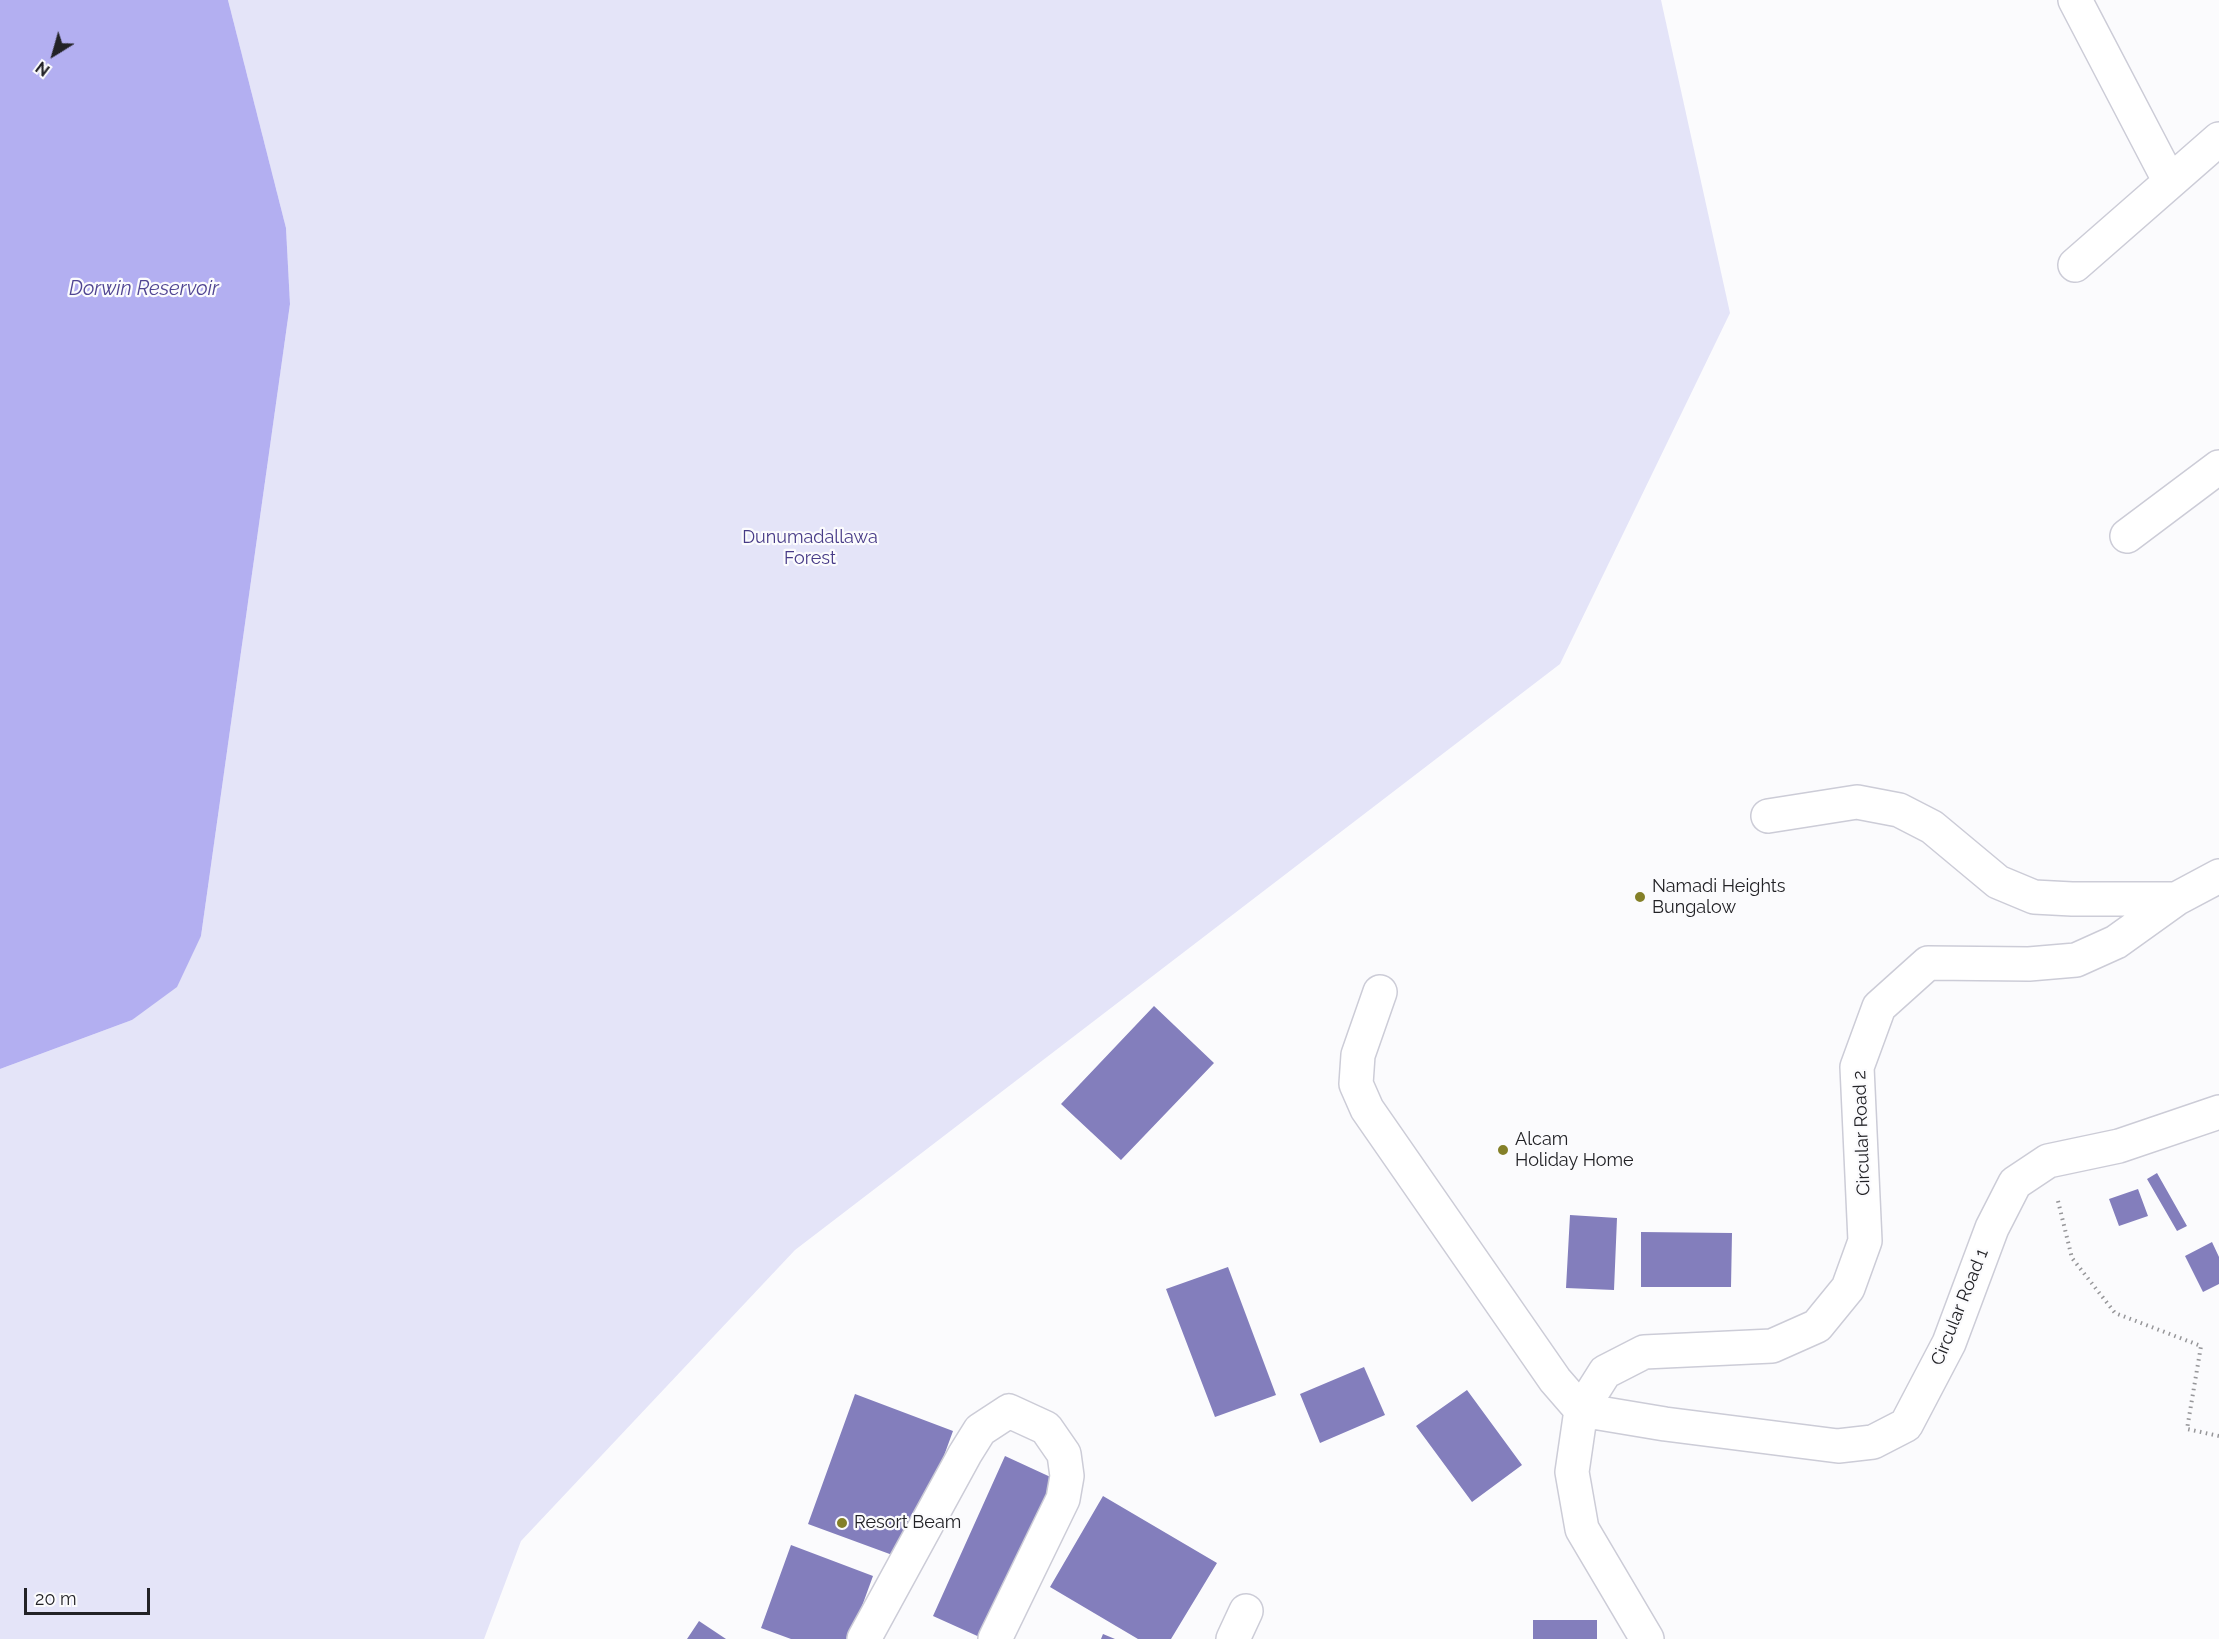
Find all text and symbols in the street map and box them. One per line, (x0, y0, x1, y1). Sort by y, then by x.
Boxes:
north arrow (24, 24, 84, 84)
text: N (32, 58, 53, 80)
water label: Dorwin Reservoir (69, 277, 219, 301)
park label: Dunumadallawa Forest (742, 527, 878, 570)
place label: Namadi Heights Bungalow (1652, 876, 1786, 918)
marker: Namadi Heights Bungalow (1633, 890, 1647, 904)
street label: Circular Road 2 (1849, 1070, 1875, 1196)
place label: Alcam Holiday Home (1515, 1129, 1634, 1172)
marker: Alcam Holiday Home (1496, 1143, 1510, 1157)
street label: Circular Road 1 (1927, 1245, 1993, 1369)
place label: Resort Beam (854, 1512, 961, 1534)
marker: Resort Beam (835, 1516, 849, 1530)
scale bar (27, 1576, 153, 1614)
text: 20 m (35, 1588, 77, 1609)

